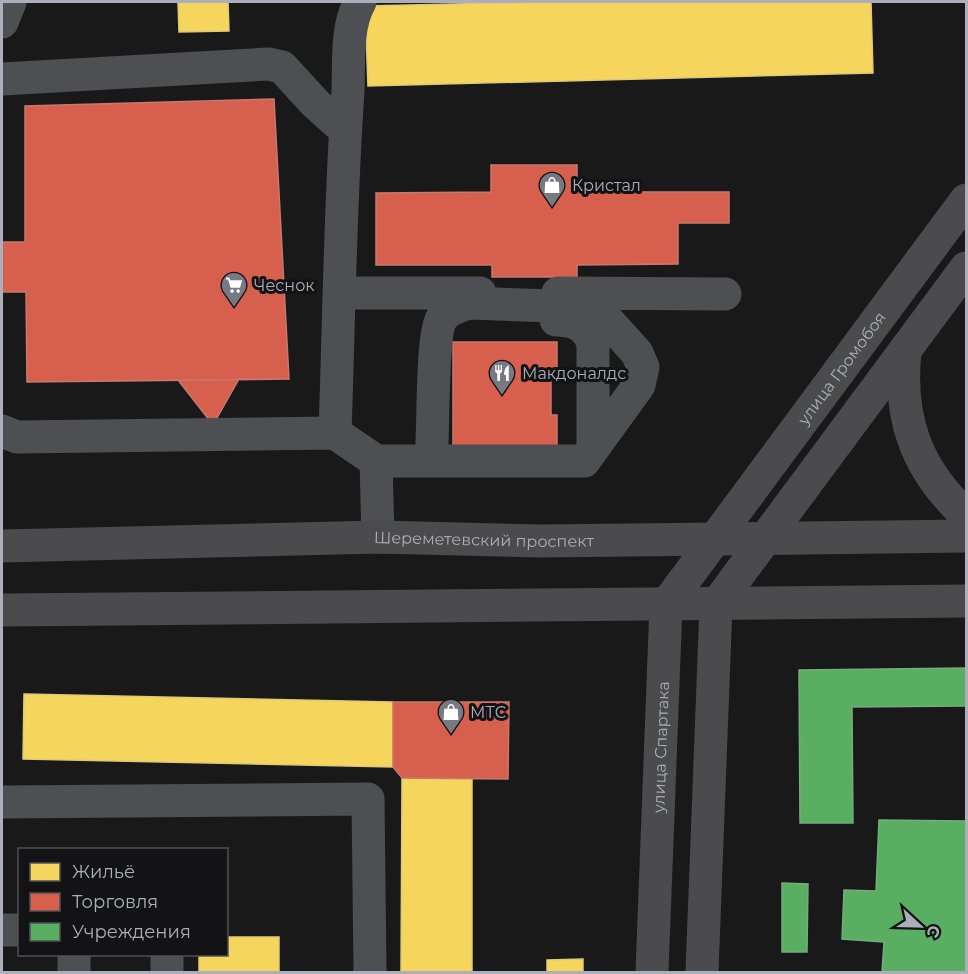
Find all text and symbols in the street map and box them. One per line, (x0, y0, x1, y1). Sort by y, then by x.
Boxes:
shop icon: Кристал (537, 170, 567, 208)
place label: Кристал (572, 176, 641, 195)
supermarket icon: Чеснок (219, 270, 249, 308)
place label: Чеснок (254, 276, 315, 295)
street label: улица Громобоя (793, 308, 889, 429)
restaurant icon: Макдоналдс (487, 358, 517, 396)
place label: Макдоналдс (522, 364, 626, 383)
street label: Шереметевский проспект (374, 527, 594, 551)
street label: улица Спартака (649, 681, 673, 814)
shop icon: МТС (436, 697, 466, 735)
place label: МТС (470, 703, 506, 722)
legend (18, 848, 228, 956)
text: Жильё (72, 861, 135, 883)
text: Торговля (72, 891, 158, 913)
north arrow (890, 896, 950, 956)
text: Учреждения (72, 921, 191, 943)
text: С (922, 922, 944, 941)

